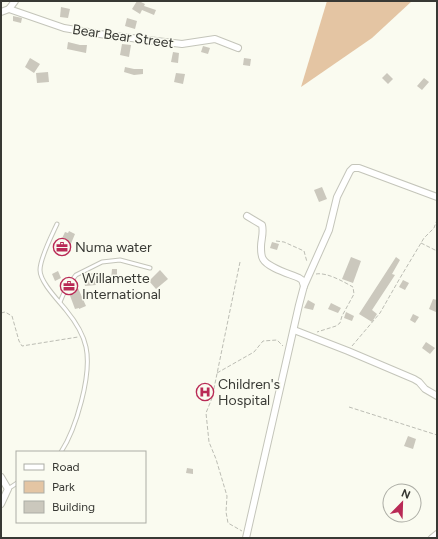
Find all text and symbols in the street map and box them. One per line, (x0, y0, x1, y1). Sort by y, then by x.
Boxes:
street label: Bear Bear Street (71, 21, 175, 52)
office icon: Numa water (52, 237, 72, 257)
place label: Numa water (75, 239, 152, 256)
place label: Willamette International (82, 270, 161, 303)
office icon: Willamette International (59, 276, 79, 296)
place label: Children's Hospital (218, 376, 280, 409)
hospital icon: Children's Hospital (195, 382, 215, 402)
legend (16, 451, 146, 523)
text: Road (52, 460, 80, 474)
text: Park (52, 480, 75, 494)
north arrow (382, 483, 422, 523)
text: N (399, 487, 412, 502)
text: Building (52, 500, 95, 514)

